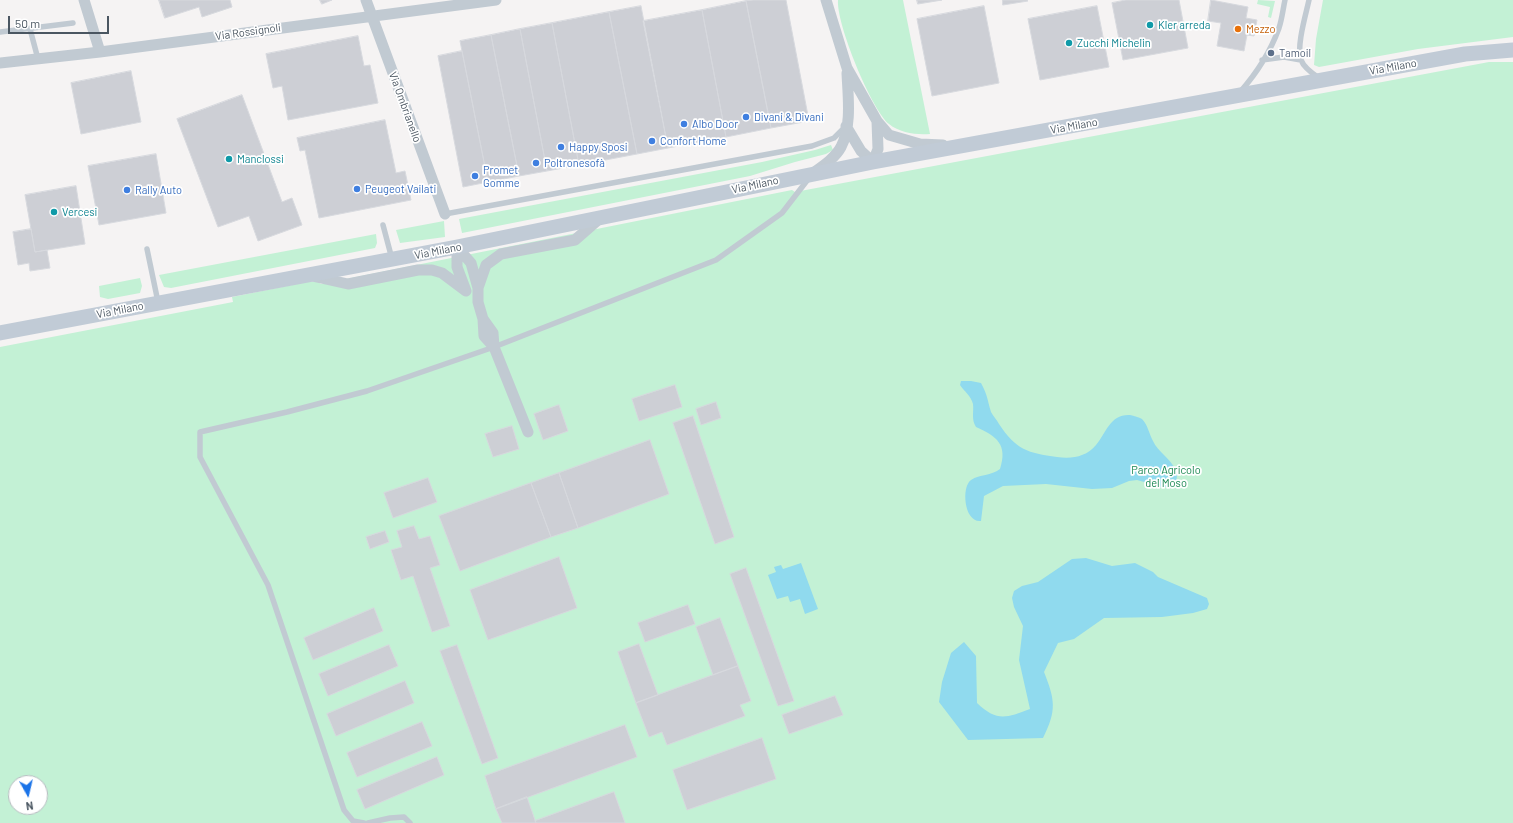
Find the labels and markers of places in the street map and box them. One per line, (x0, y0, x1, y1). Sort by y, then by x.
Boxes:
place label: Kler arreda (1158, 18, 1210, 32)
marker: Kler arreda (1145, 20, 1155, 30)
place label: Mezzo (1246, 22, 1276, 36)
marker: Mezzo (1233, 24, 1243, 34)
place label: Zucchi Michelin (1077, 36, 1151, 50)
marker: Zucchi Michelin (1064, 38, 1074, 48)
place label: Tamoil (1279, 46, 1311, 60)
marker: Tamoil (1266, 48, 1276, 58)
place label: Divani & Divani (754, 110, 824, 124)
marker: Divani & Divani (741, 112, 751, 122)
place label: Albo Door (692, 117, 738, 131)
marker: Albo Door (679, 119, 689, 129)
place label: Confort Home (660, 134, 726, 148)
marker: Confort Home (647, 136, 657, 146)
place label: Happy Sposi (569, 140, 628, 154)
marker: Happy Sposi (556, 142, 566, 152)
place label: Manclossi (237, 152, 284, 166)
marker: Manclossi (224, 154, 234, 164)
place label: Poltronesofà (544, 156, 605, 170)
marker: Poltronesofà (531, 158, 541, 168)
place label: Promet Gomme (483, 163, 520, 189)
marker: Promet Gomme (470, 171, 480, 181)
place label: Peugeot Vailati (365, 182, 436, 196)
place label: Rally Auto (135, 183, 182, 197)
marker: Peugeot Vailati (352, 184, 362, 194)
marker: Rally Auto (122, 185, 132, 195)
place label: Vercesi (62, 205, 97, 219)
marker: Vercesi (49, 207, 59, 217)

